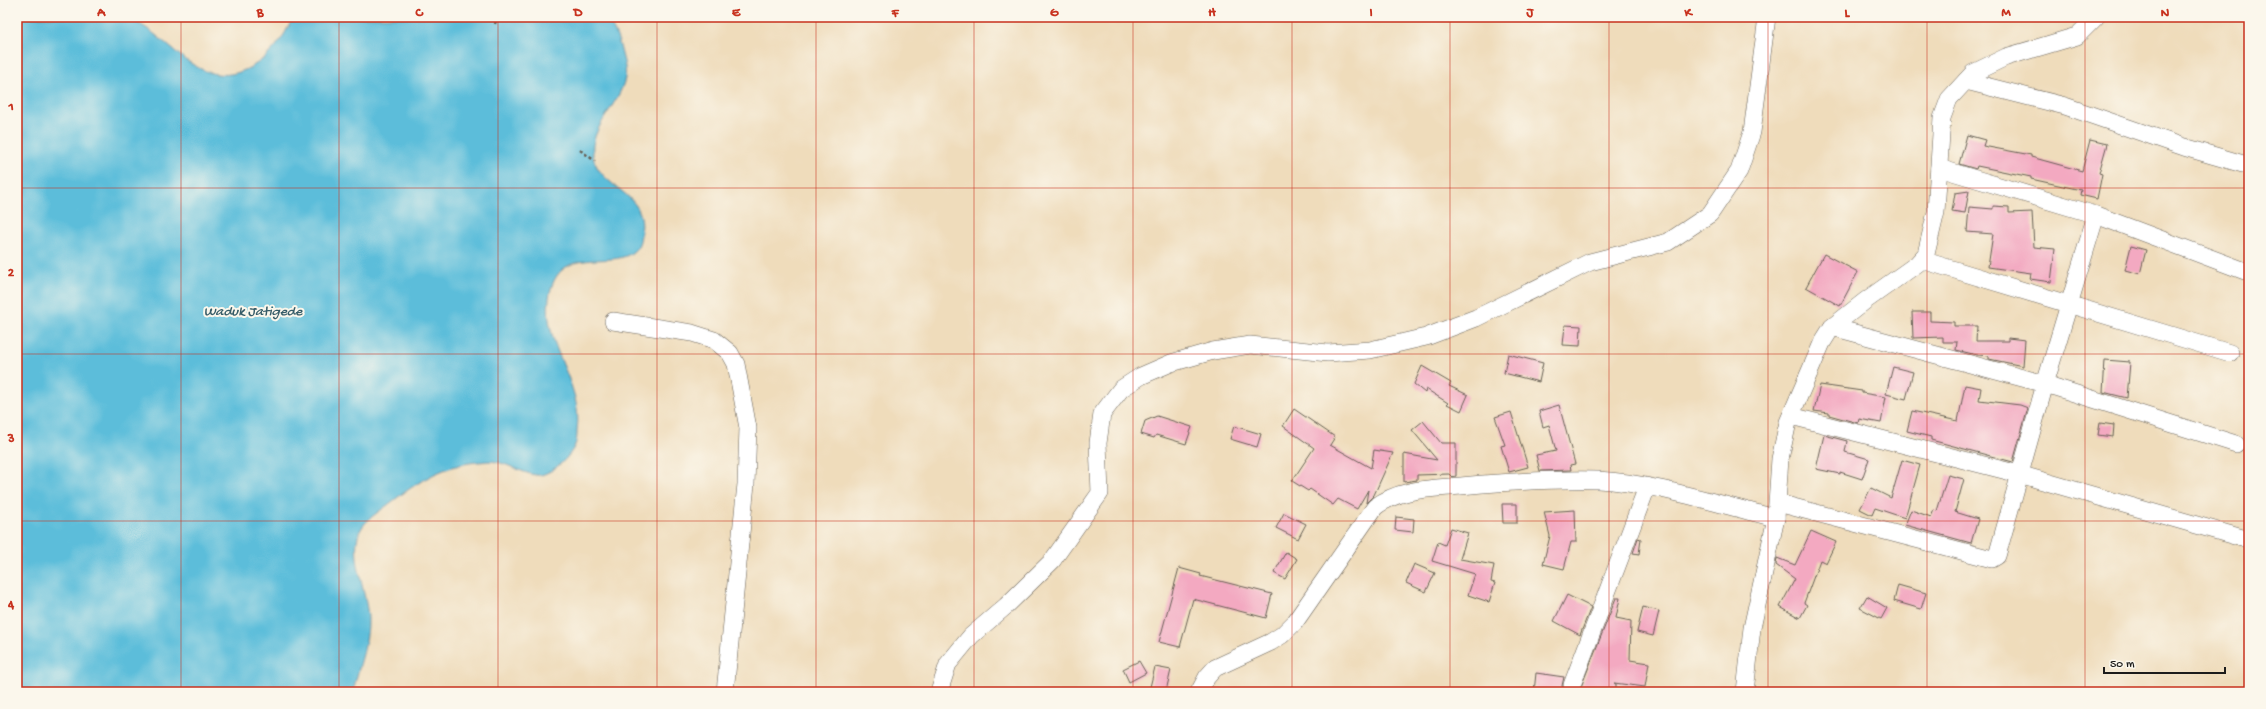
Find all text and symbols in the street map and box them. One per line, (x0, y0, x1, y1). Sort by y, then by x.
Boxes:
text: A (96, 6, 106, 21)
text: B (256, 6, 265, 21)
text: C (414, 6, 424, 21)
text: D (573, 6, 583, 21)
text: E (732, 6, 741, 21)
text: F (891, 6, 900, 21)
text: G (1050, 6, 1059, 21)
text: H (1208, 6, 1216, 21)
text: I (1369, 6, 1373, 21)
text: J (1526, 6, 1535, 21)
text: K (1683, 6, 1693, 21)
text: L (1845, 6, 1851, 21)
text: M (2001, 6, 2011, 21)
text: N (2161, 6, 2170, 21)
text: 1 (7, 100, 14, 115)
text: 2 (8, 266, 15, 281)
water label: Waduk Jatigede (204, 304, 303, 321)
text: 3 (7, 432, 15, 447)
text: 4 (7, 598, 15, 613)
scale bar (2104, 649, 2225, 675)
text: 50 m (2110, 658, 2135, 672)

